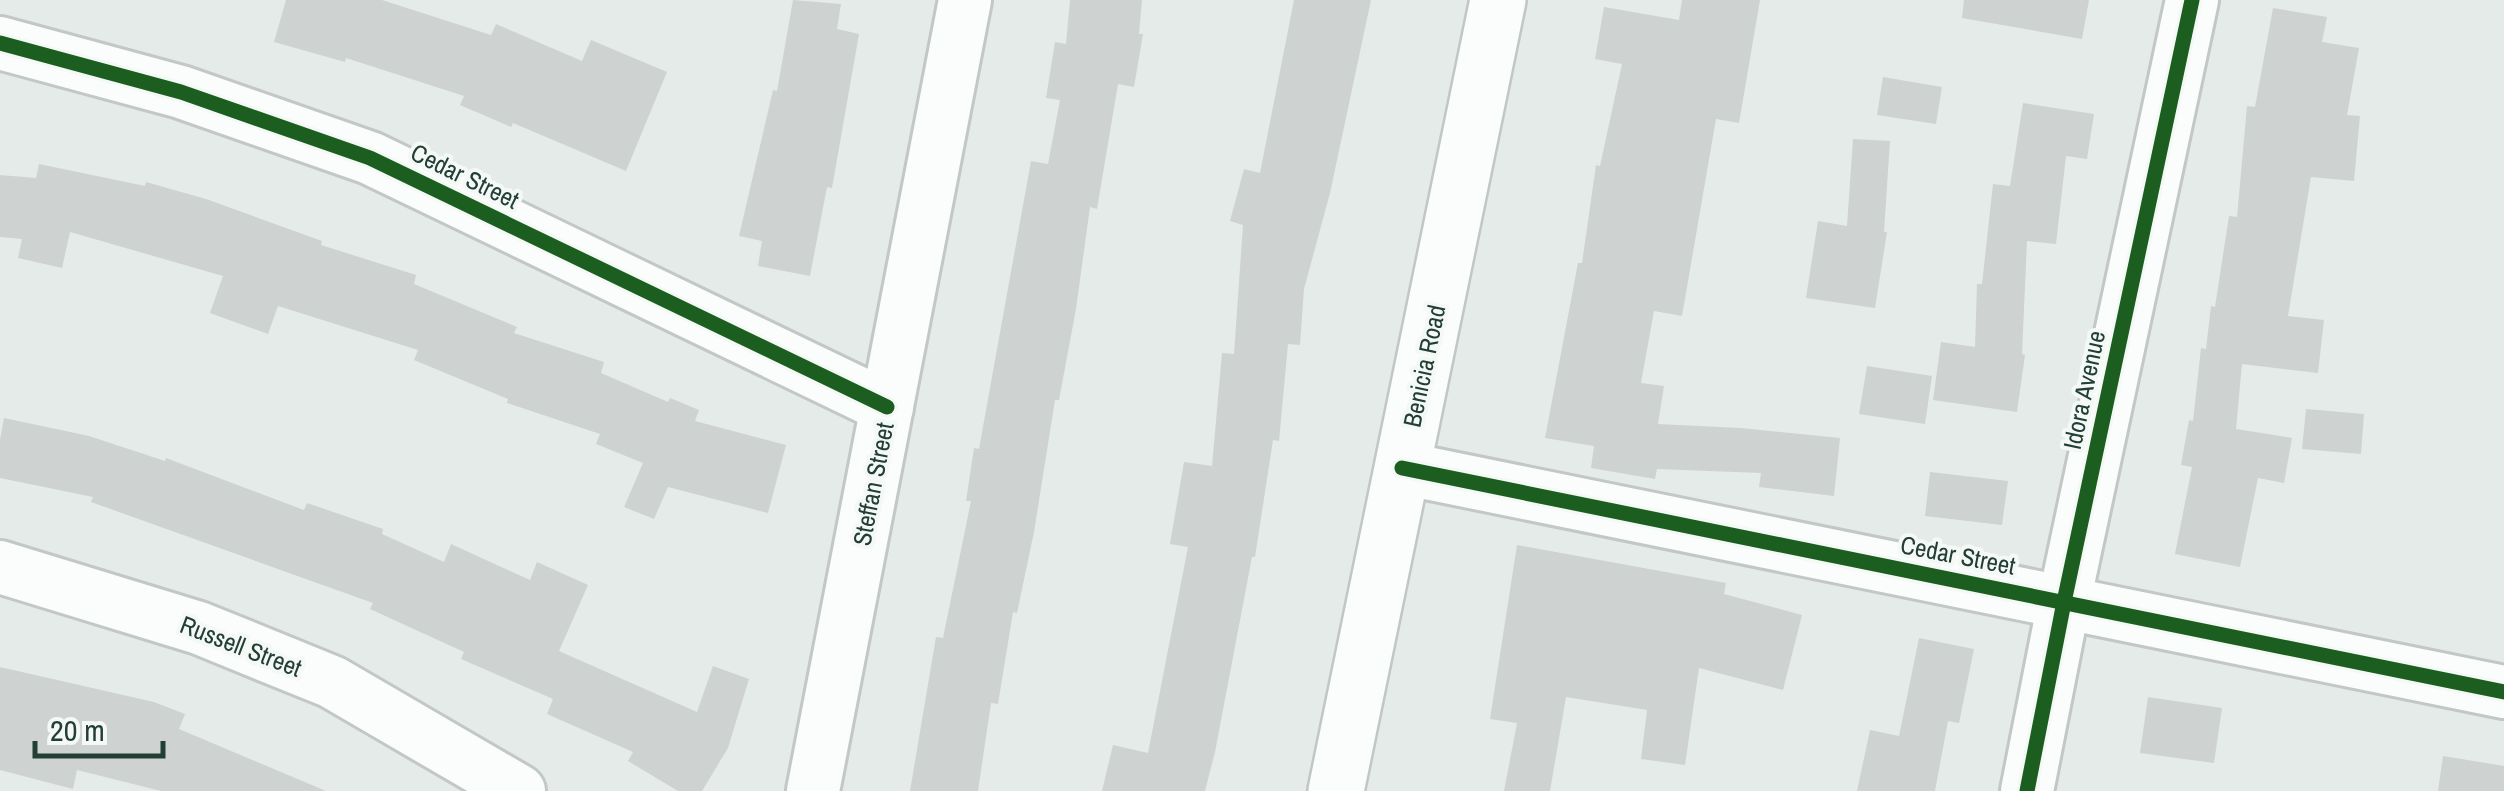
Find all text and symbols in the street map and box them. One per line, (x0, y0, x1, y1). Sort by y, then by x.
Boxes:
street label: Cedar Street (405, 135, 525, 217)
street label: Benicia Road (1394, 302, 1454, 430)
street label: Idora Avenue (2055, 328, 2113, 452)
street label: Steffan Street (844, 419, 902, 549)
street label: Cedar Street (1898, 527, 2019, 583)
street label: Russell Street (175, 607, 307, 685)
scale bar (35, 696, 162, 758)
text: 20 m (50, 710, 105, 750)

